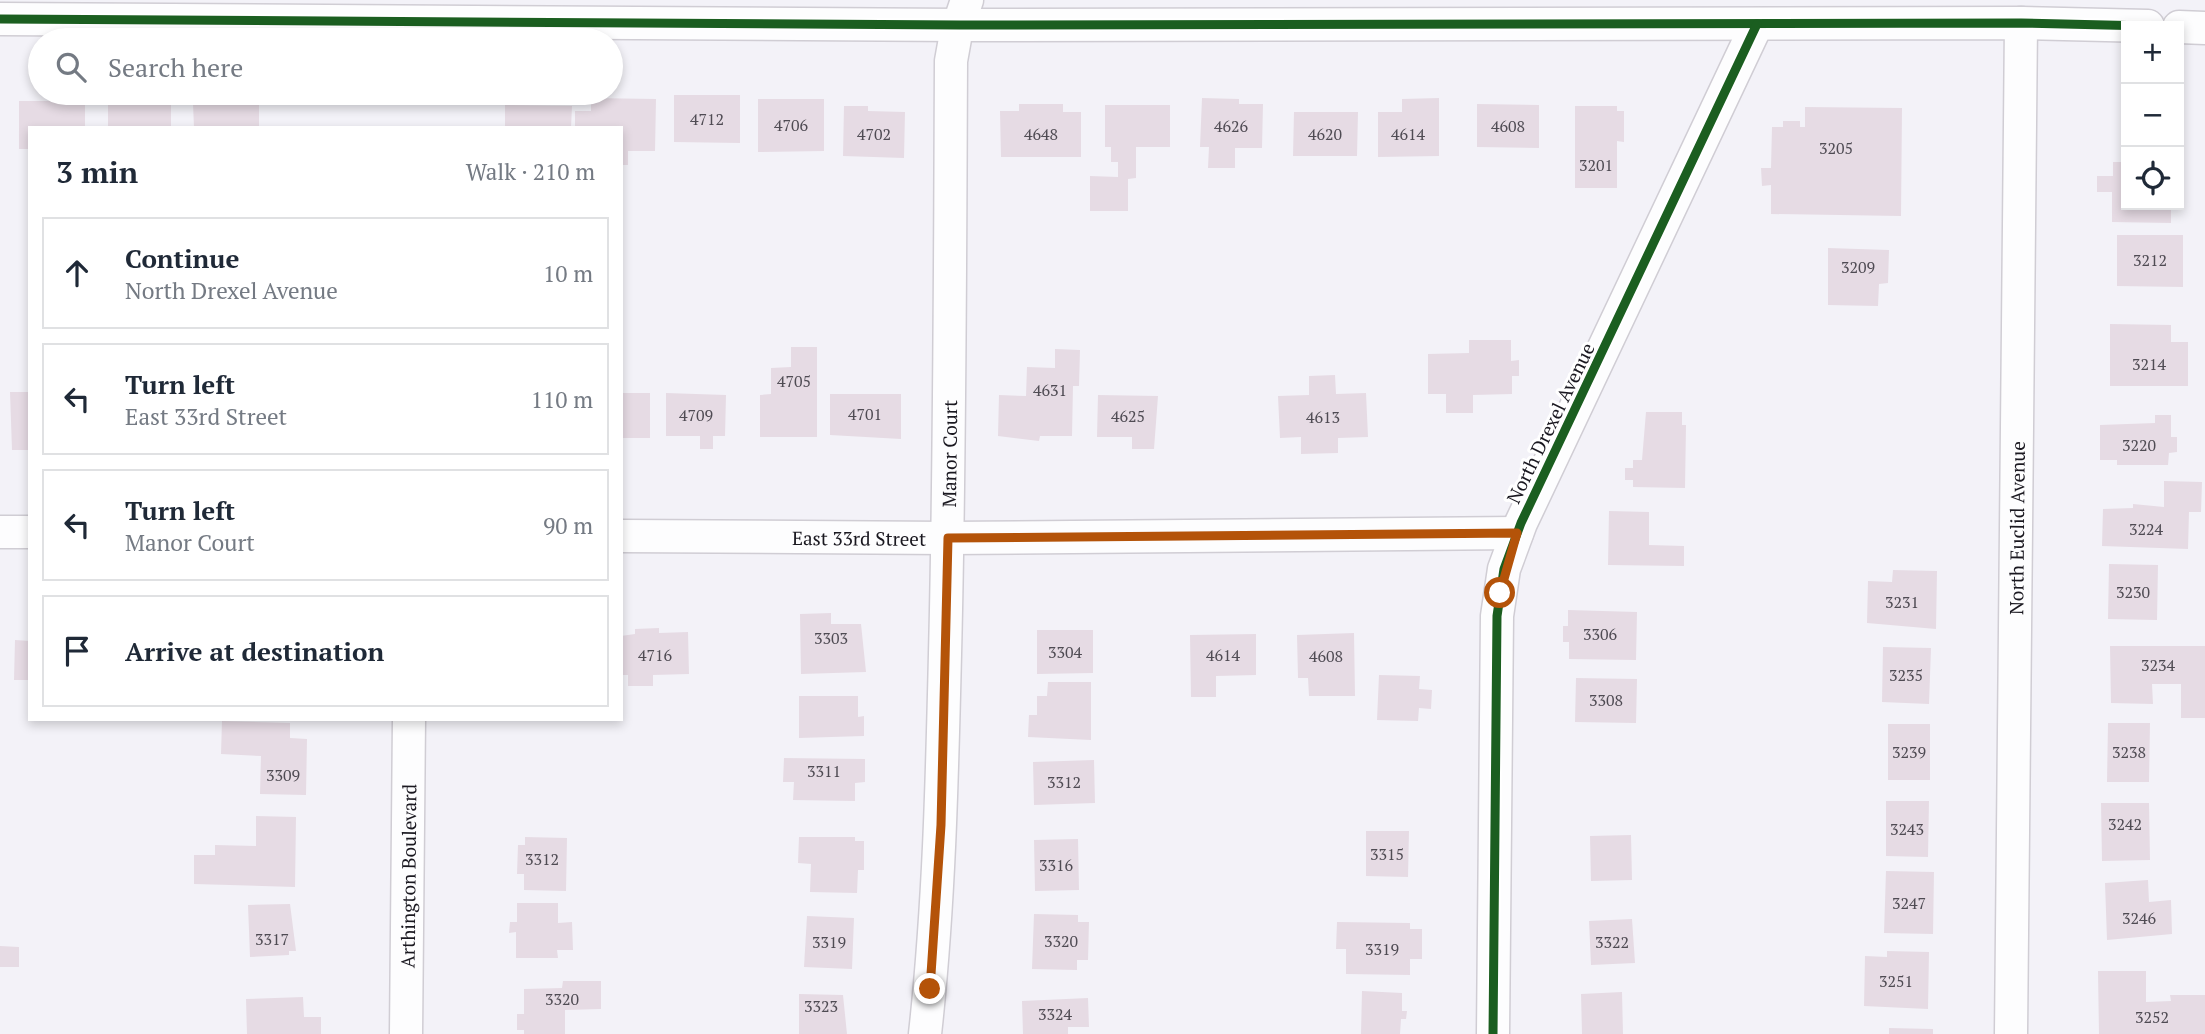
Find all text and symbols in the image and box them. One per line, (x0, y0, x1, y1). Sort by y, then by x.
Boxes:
map controls (2121, 21, 2184, 210)
button: + (2121, 21, 2184, 84)
search box (28, 28, 623, 105)
icon: search (52, 48, 90, 86)
text: Search here (108, 50, 243, 84)
button: − (2121, 84, 2184, 147)
house number: 4712 (690, 108, 724, 130)
house number: 4706 (774, 114, 809, 136)
house number: 4626 (1214, 115, 1249, 137)
house number: 4608 (1491, 115, 1525, 137)
house number: 4702 (857, 123, 891, 145)
house number: 4648 (1024, 123, 1058, 145)
house number: 4620 (1308, 123, 1342, 145)
house number: 4614 (1391, 123, 1426, 145)
house number: 3205 (1819, 137, 1853, 159)
button: locate (2121, 147, 2184, 210)
text: 3 min (56, 152, 138, 192)
house number: 3201 (1579, 154, 1613, 176)
text: Walk · 210 m (466, 156, 595, 187)
text: Continue (125, 241, 239, 275)
house number: 3212 (2133, 249, 2167, 271)
icon: ahead (58, 254, 96, 292)
house number: 3209 (1841, 256, 1875, 278)
text: 10 m (543, 258, 593, 289)
text: North Drexel Avenue (125, 275, 338, 306)
street label: North Drexel Avenue (1500, 338, 1600, 508)
house number: 3214 (2132, 353, 2167, 375)
text: Turn left (125, 367, 235, 401)
house number: 4705 (777, 370, 811, 392)
house number: 4631 (1033, 379, 1067, 401)
icon: left (58, 380, 96, 418)
text: 110 m (531, 384, 593, 415)
street label: Manor Court (935, 400, 962, 508)
text: East 33rd Street (125, 401, 287, 432)
house number: 4701 (848, 403, 882, 425)
house number: 4709 (679, 404, 713, 426)
house number: 4625 (1111, 405, 1145, 427)
house number: 4613 (1306, 406, 1340, 428)
house number: 3220 (2122, 434, 2156, 456)
street label: North Euclid Avenue (2003, 441, 2029, 615)
text: Turn left (125, 493, 235, 527)
icon: left (58, 506, 96, 544)
text: 90 m (543, 510, 593, 541)
house number: 3224 (2129, 518, 2164, 540)
street label: East 33rd Street (792, 525, 926, 550)
text: Manor Court (125, 527, 255, 558)
route start (1484, 577, 1515, 608)
house number: 3230 (2116, 581, 2150, 603)
house number: 3231 (1885, 591, 1919, 613)
house number: 3306 (1583, 623, 1618, 645)
house number: 3303 (814, 627, 848, 649)
icon: arrive (58, 632, 96, 670)
text: Arrive at destination (125, 634, 384, 668)
house number: 3304 (1048, 641, 1083, 663)
house number: 4716 (638, 644, 673, 666)
house number: 4614 (1206, 644, 1241, 666)
house number: 4608 (1309, 645, 1343, 667)
house number: 3234 (2141, 654, 2176, 676)
house number: 3235 (1889, 664, 1923, 686)
house number: 3308 (1589, 689, 1623, 711)
house number: 3239 (1892, 741, 1926, 763)
house number: 3238 (2112, 741, 2146, 763)
house number: 3311 (807, 760, 841, 782)
house number: 3309 (266, 764, 300, 786)
house number: 3312 (1047, 771, 1081, 793)
street label: Arthington Boulevard (394, 783, 421, 968)
house number: 3242 (2108, 813, 2142, 835)
house number: 3243 (1890, 818, 1924, 840)
house number: 3315 (1370, 843, 1404, 865)
house number: 3312 (525, 848, 559, 870)
house number: 3316 (1039, 854, 1074, 876)
house number: 3247 (1892, 892, 1926, 914)
house number: 3246 (2122, 907, 2157, 929)
house number: 3317 (255, 928, 289, 950)
house number: 3320 (1044, 930, 1078, 952)
house number: 3319 (812, 931, 846, 953)
house number: 3322 (1595, 931, 1629, 953)
house number: 3319 (1365, 938, 1399, 960)
house number: 3251 (1879, 970, 1913, 992)
route end (914, 973, 945, 1004)
house number: 3320 (545, 988, 579, 1010)
house number: 3323 (804, 995, 838, 1017)
house number: 3324 (1038, 1003, 1073, 1025)
house number: 3252 (2135, 1006, 2169, 1028)

